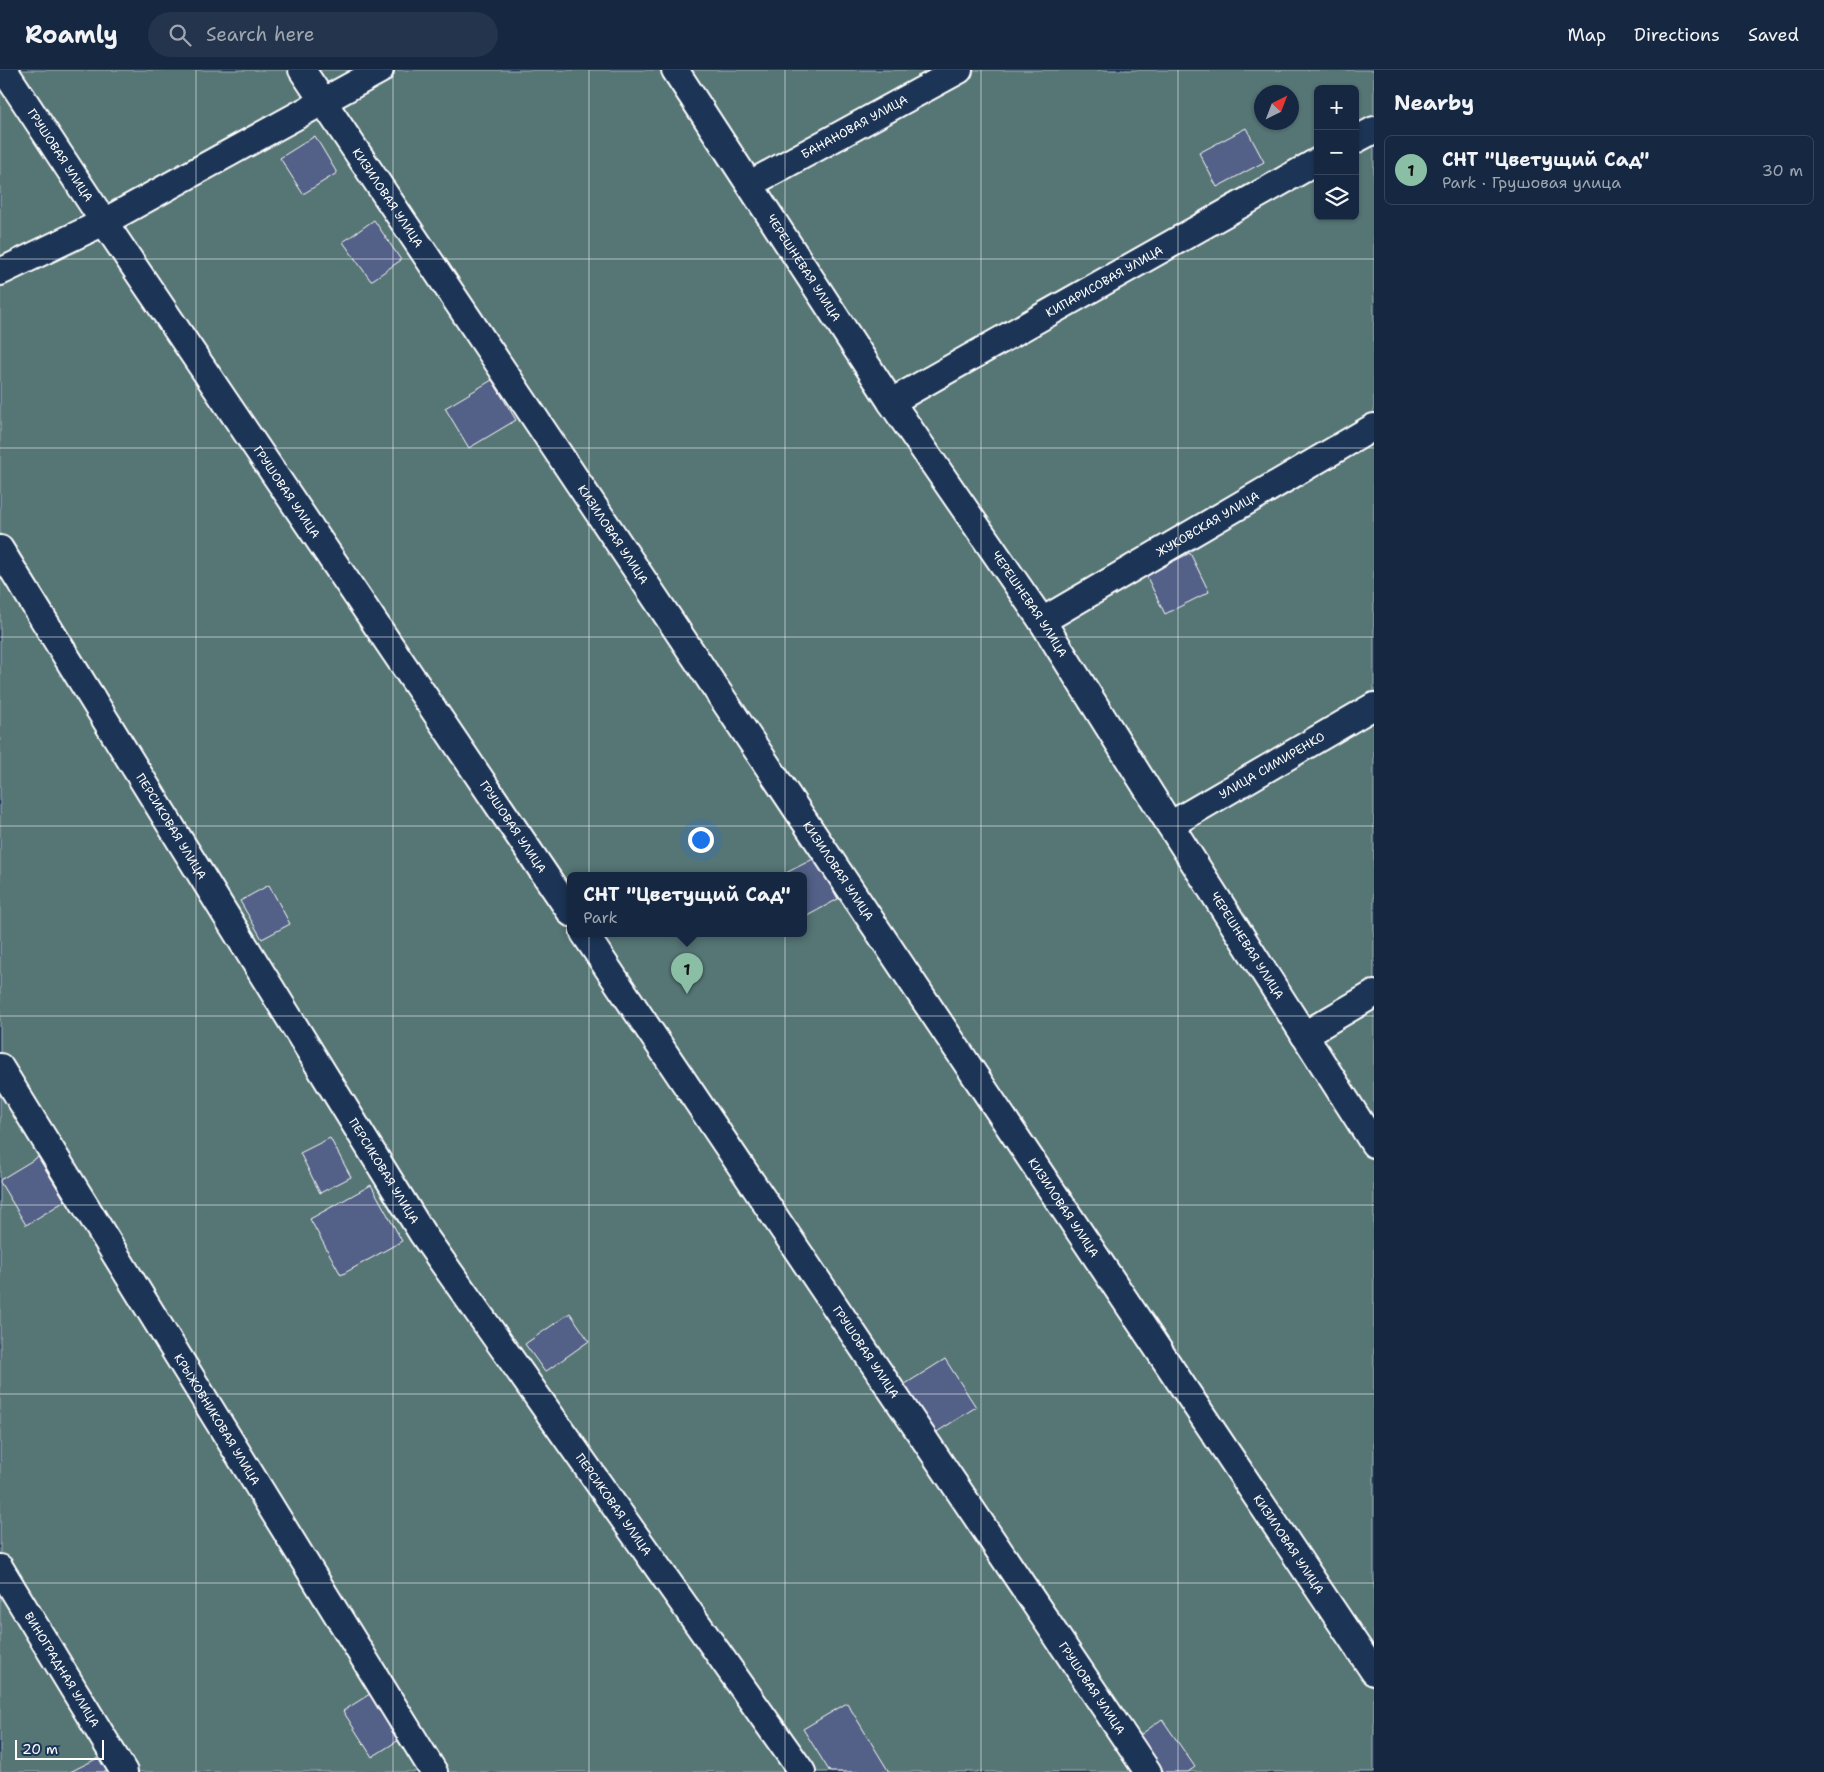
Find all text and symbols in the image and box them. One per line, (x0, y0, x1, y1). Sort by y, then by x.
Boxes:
search box (148, 12, 498, 57)
text: Roamly (25, 19, 118, 51)
icon: search (166, 21, 194, 49)
text: Search here (206, 22, 315, 47)
text: Map (1568, 23, 1606, 47)
text: Directions (1634, 23, 1720, 47)
text: Saved (1748, 23, 1799, 47)
north arrow (1254, 85, 1299, 130)
map controls (1314, 85, 1359, 220)
button: + (1314, 85, 1359, 130)
text: Nearby (1394, 89, 1474, 117)
street label: БАНАНОВАЯ УЛИЦА (798, 91, 911, 163)
street label: ГРУШОВАЯ УЛИЦА (24, 106, 97, 205)
button: − (1314, 130, 1359, 175)
street label: КИЗИЛОВАЯ УЛИЦА (349, 145, 427, 251)
text: СНТ "Цветущий Сад" (1442, 147, 1649, 172)
text: 1 (1407, 160, 1415, 181)
text: 30 m (1762, 160, 1803, 181)
text: Park · Грушовая улица (1442, 172, 1621, 193)
button: layers (1314, 175, 1359, 220)
street label: ЧЕРЕШНЕВАЯ УЛИЦА (763, 211, 845, 325)
street label: КИПАРИСОВАЯ УЛИЦА (1043, 242, 1166, 321)
street label: ГРУШОВАЯ УЛИЦА (250, 443, 324, 542)
street label: КИЗИЛОВАЯ УЛИЦА (574, 482, 652, 588)
street label: ЖУКОВСКАЯ УЛИЦА (1153, 488, 1262, 561)
street label: ЧЕРЕШНЕВАЯ УЛИЦА (988, 548, 1071, 660)
street label: УЛИЦА СИМИРЕНКО (1216, 728, 1328, 803)
street label: ПЕРСИКОВАЯ УЛИЦА (132, 770, 210, 883)
street label: ГРУШОВАЯ УЛИЦА (476, 778, 550, 876)
street label: КИЗИЛОВАЯ УЛИЦА (799, 818, 877, 924)
your location (688, 827, 714, 853)
popup (567, 872, 807, 937)
text: СНТ "Цветущий Сад" (583, 882, 791, 907)
street label: ЧЕРЕШНЕВАЯ УЛИЦА (1207, 889, 1288, 1003)
text: Park (583, 907, 618, 928)
pin: 1 (671, 953, 703, 994)
street label: ПЕРСИКОВАЯ УЛИЦА (345, 1115, 423, 1227)
street label: КИЗИЛОВАЯ УЛИЦА (1024, 1155, 1103, 1261)
street label: ГРУШОВАЯ УЛИЦА (829, 1303, 903, 1402)
street label: КРЫЖОВНИКОВАЯ УЛИЦА (170, 1351, 264, 1489)
street label: ПЕРСИКОВАЯ УЛИЦА (572, 1450, 655, 1559)
street label: КИЗИЛОВАЯ УЛИЦА (1250, 1492, 1328, 1597)
street label: ВИНОГРАДНАЯ УЛИЦА (21, 1609, 103, 1731)
street label: ГРУШОВАЯ УЛИЦА (1055, 1639, 1129, 1738)
scale bar (15, 1737, 104, 1760)
text: 20 m (22, 1740, 58, 1758)

